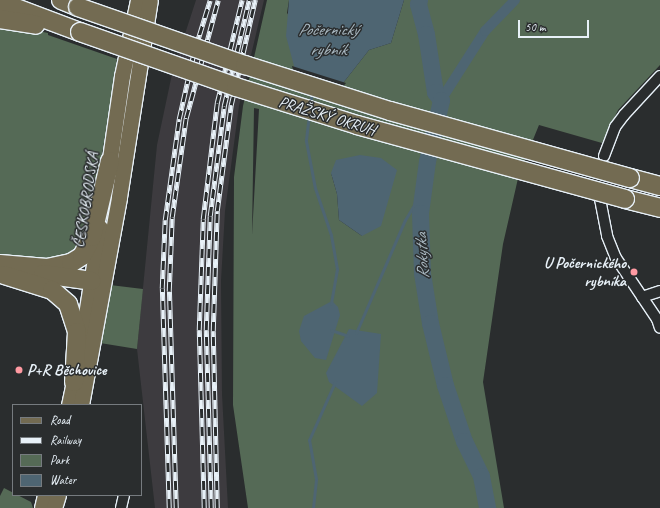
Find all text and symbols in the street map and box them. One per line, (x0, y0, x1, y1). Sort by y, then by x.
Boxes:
scale bar (520, 12, 591, 38)
text: 50 m (525, 19, 545, 35)
water label: Počernický rybník (298, 20, 358, 60)
street label: PRAŽSKÝ OKRUH (276, 92, 378, 140)
street label: ČESKOBRODSKÁ (69, 151, 103, 249)
water label: Rokytka (411, 233, 433, 279)
place label: U Počernického rybníka (544, 253, 626, 291)
marker: U Počernického rybníka (629, 267, 639, 277)
place label: P+R Běchovice (27, 360, 106, 380)
marker: P+R Běchovice (14, 365, 24, 375)
legend (12, 404, 142, 496)
text: Road (50, 412, 70, 428)
text: Railway (50, 432, 81, 448)
text: Park (50, 452, 69, 468)
text: Water (50, 472, 76, 488)

